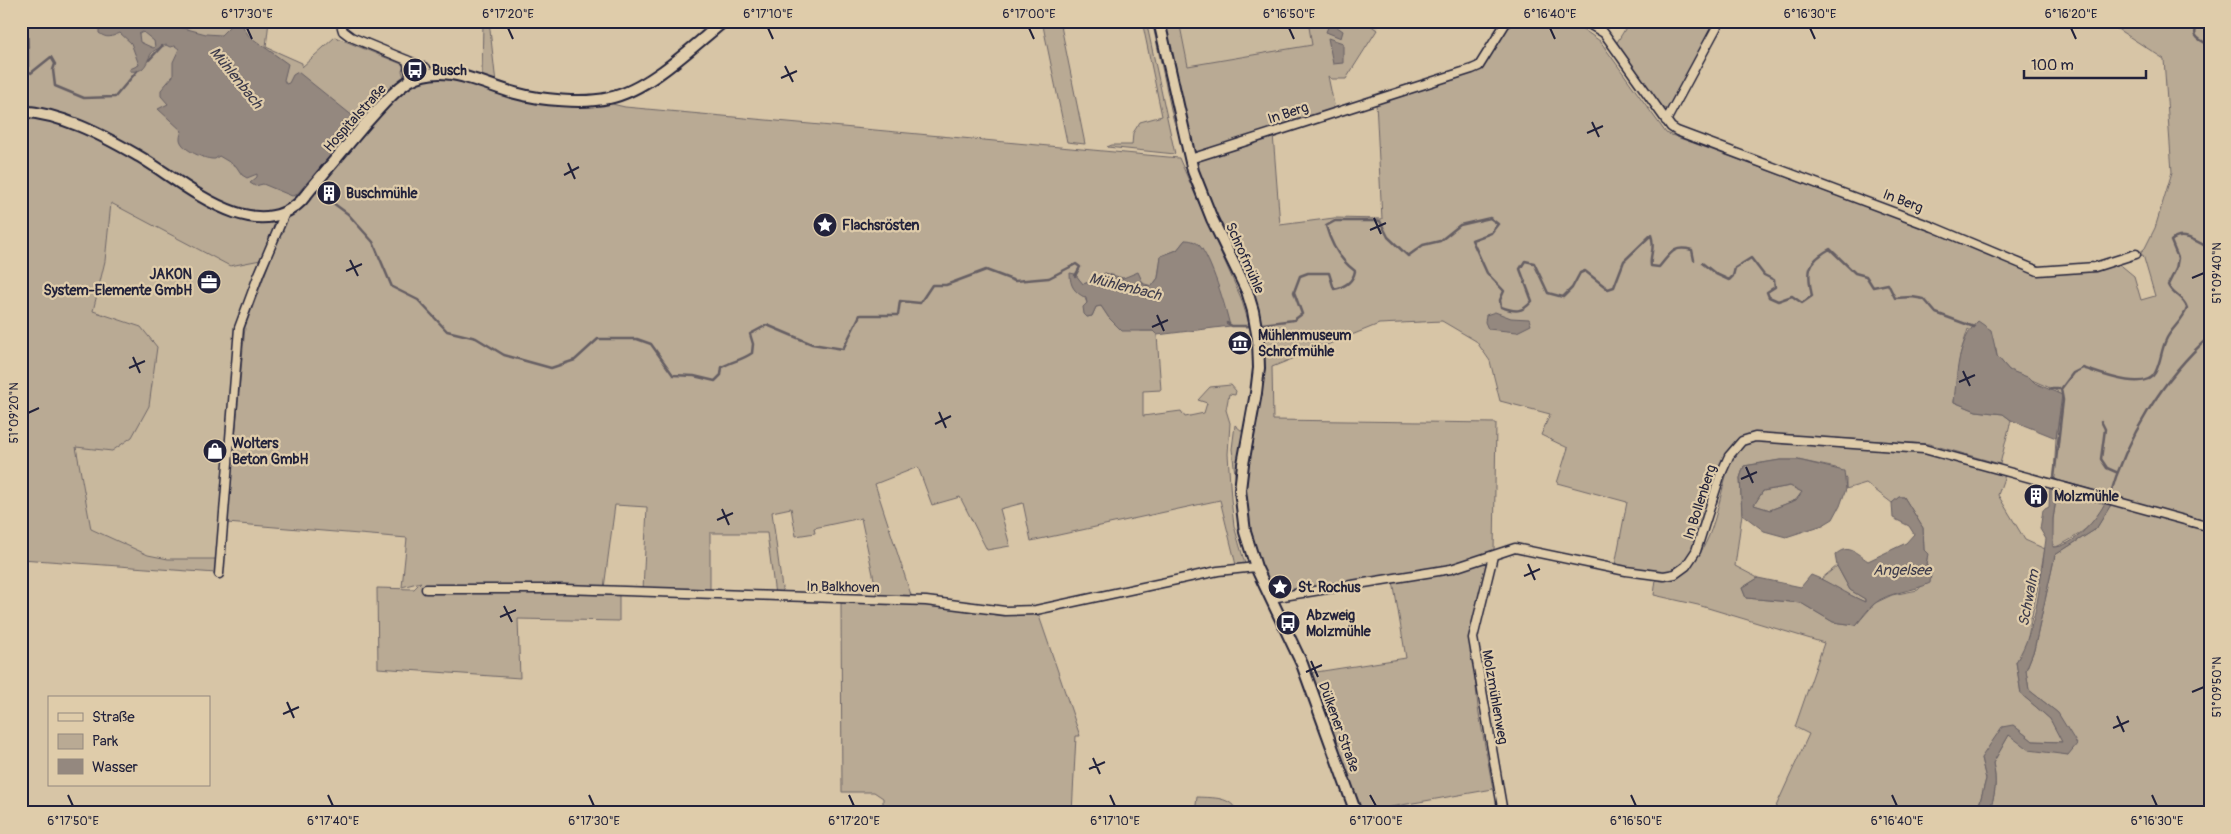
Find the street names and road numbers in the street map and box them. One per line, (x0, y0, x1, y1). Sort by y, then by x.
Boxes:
street label: Hospitalstraße (320, 81, 390, 155)
street label: In Berg (1266, 98, 1310, 128)
street label: In Berg (1880, 186, 1926, 216)
street label: Schrofmühle (1222, 220, 1268, 296)
street label: In Bollenberg (1680, 463, 1720, 541)
street label: In Balkhoven (806, 578, 880, 596)
street label: Molzmühlenweg (1478, 648, 1512, 746)
street label: Dülkener Straße (1315, 680, 1363, 774)

